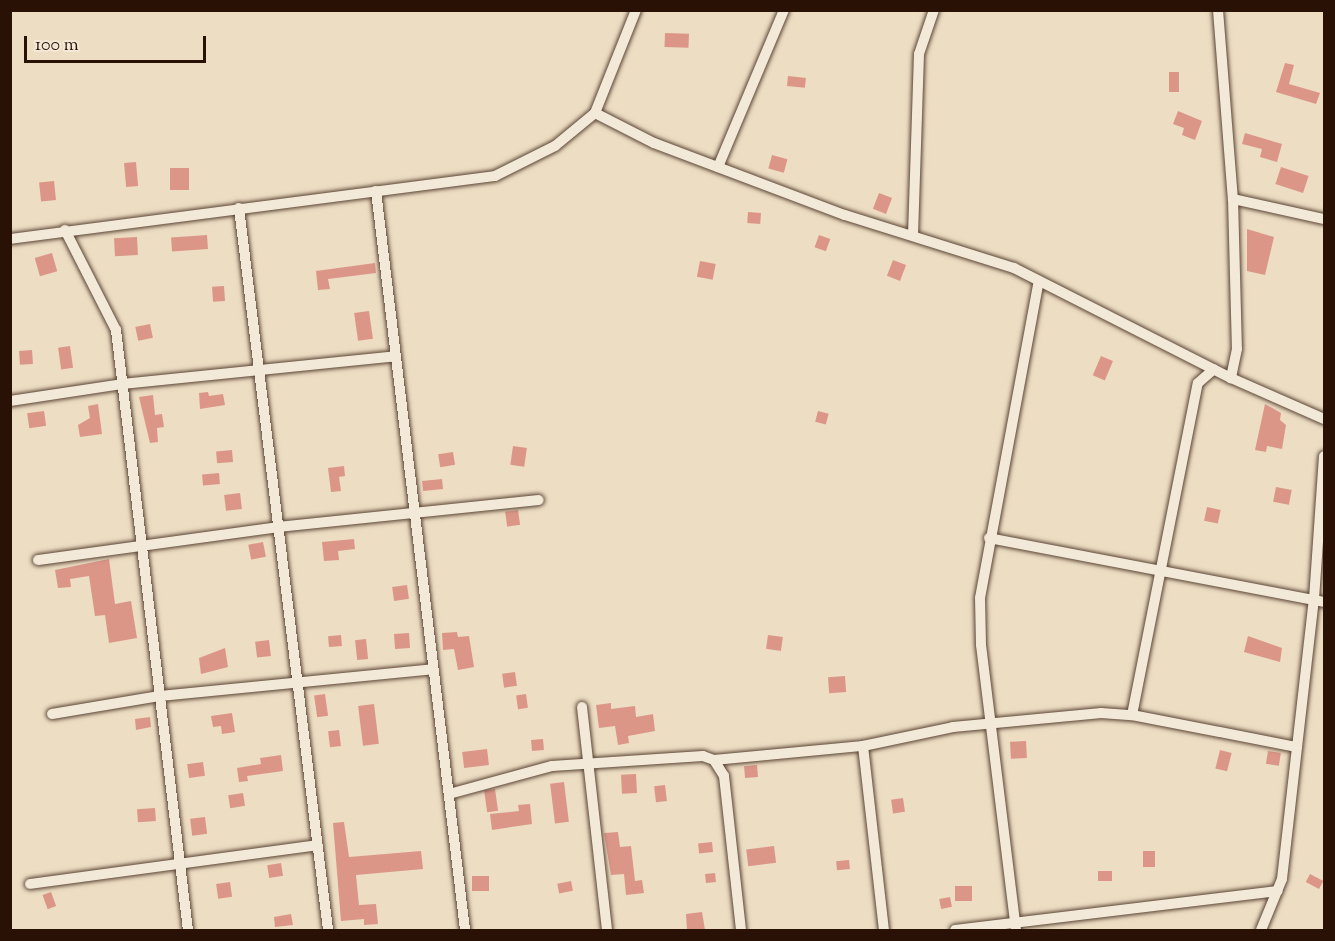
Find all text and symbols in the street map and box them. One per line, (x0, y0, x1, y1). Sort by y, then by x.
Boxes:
scale bar (27, 24, 208, 62)
text: 100 m (35, 33, 79, 59)

